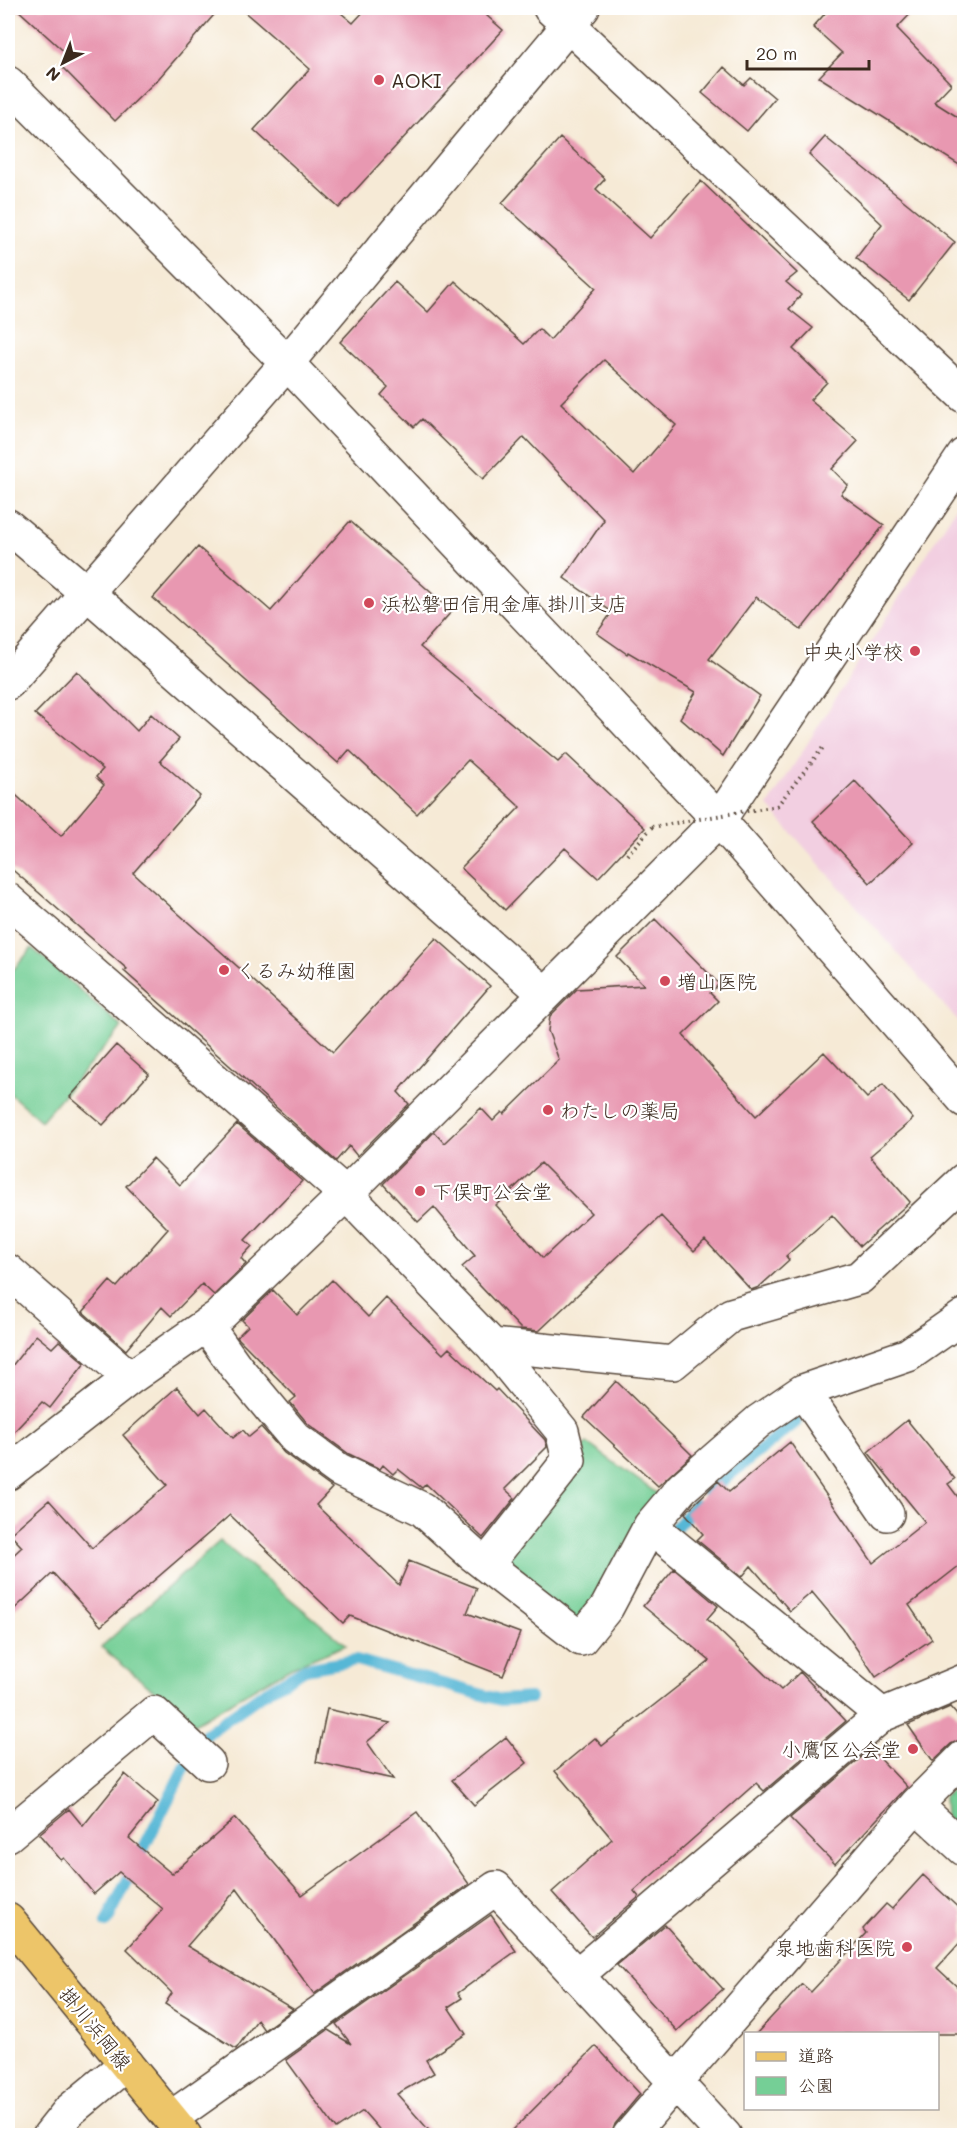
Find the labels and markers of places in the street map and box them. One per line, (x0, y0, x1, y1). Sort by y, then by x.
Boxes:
place label: AOKI (391, 67, 442, 93)
marker: AOKI (372, 73, 386, 87)
place label: 浜松磐田信用金庫 掛川支店 (381, 590, 627, 616)
marker: 浜松磐田信用金庫 掛川支店 (362, 596, 376, 610)
place label: 中央小学校 (803, 638, 903, 664)
marker: 中央小学校 (908, 644, 922, 658)
place label: くるみ幼稚園 (236, 957, 356, 983)
marker: くるみ幼稚園 (217, 963, 231, 977)
place label: 増山医院 (677, 968, 757, 994)
marker: 増山医院 (658, 974, 672, 988)
place label: わたしの薬局 (560, 1097, 680, 1123)
marker: わたしの薬局 (541, 1103, 555, 1117)
place label: 下俣町公会堂 (432, 1178, 552, 1204)
marker: 下俣町公会堂 (413, 1184, 427, 1198)
place label: 小鷹区公会堂 (781, 1736, 901, 1762)
marker: 小鷹区公会堂 (906, 1742, 920, 1756)
place label: 泉地歯科医院 (775, 1934, 895, 1960)
marker: 泉地歯科医院 (900, 1940, 914, 1954)

